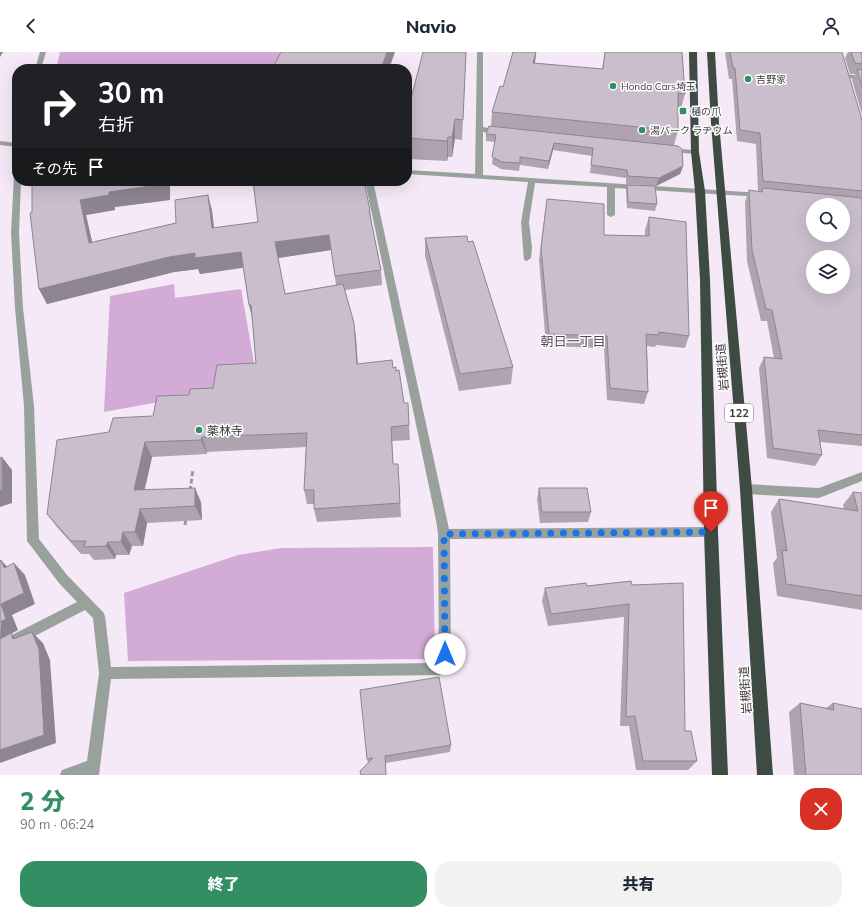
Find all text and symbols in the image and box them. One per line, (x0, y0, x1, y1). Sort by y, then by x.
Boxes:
icon: back (20, 15, 42, 37)
text: Navio (406, 15, 456, 38)
icon: person (820, 15, 842, 37)
place label: 吉野家 (756, 73, 786, 86)
marker: 吉野家 (743, 74, 753, 84)
text: 30 m (98, 75, 164, 110)
icon: right (32, 80, 84, 132)
place label: Honda Cars埼玉 (621, 80, 696, 93)
marker: Honda Cars埼玉 (608, 81, 618, 91)
place label: 樋の爪 (691, 105, 722, 118)
marker: 樋の爪 (678, 106, 688, 116)
text: 右折 (98, 113, 134, 136)
place label: 湯パーク ラヂウム (650, 124, 733, 137)
marker: 湯パーク ラヂウム (637, 125, 647, 135)
icon: arrive (85, 156, 107, 178)
text: その先 (32, 159, 77, 178)
map controls (806, 198, 850, 294)
button: search (806, 198, 850, 242)
button: layers (806, 250, 850, 294)
district label: 朝日一丁目 (540, 333, 606, 349)
street label: 岩槻街道 (712, 342, 732, 392)
road number: 122 (725, 404, 753, 422)
place label: 薬林寺 (207, 423, 243, 438)
marker: 薬林寺 (194, 425, 204, 435)
pin (694, 491, 728, 532)
icon: arrive (700, 497, 722, 519)
position arrow (424, 633, 466, 675)
street label: 岩槻街道 (736, 666, 754, 714)
text: 2 分 (20, 786, 65, 816)
button: close (800, 788, 842, 830)
text: 90 m · 06:24 (20, 816, 94, 832)
button: 終了 (20, 861, 427, 907)
button: 共有 (435, 861, 842, 907)

